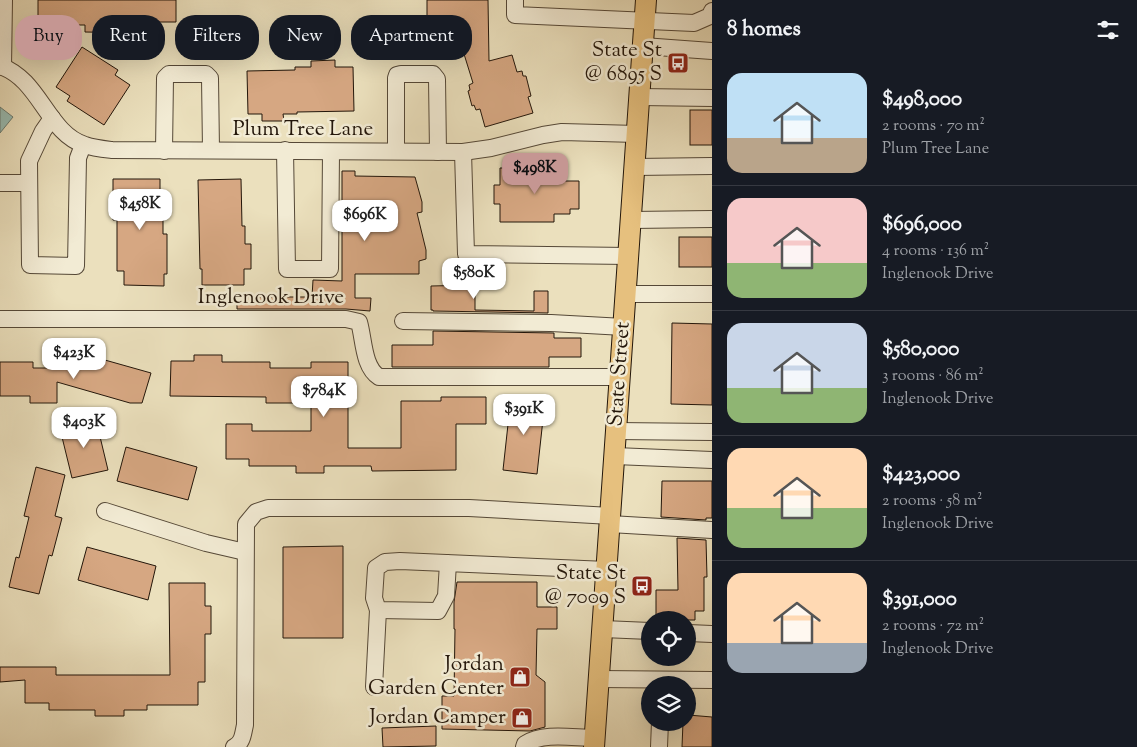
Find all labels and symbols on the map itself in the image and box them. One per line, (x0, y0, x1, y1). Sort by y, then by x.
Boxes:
place label: State St @ 6895 S (585, 36, 662, 90)
bus stop icon: State St @ 6895 S (666, 51, 690, 75)
street label: Plum Tree Lane (233, 115, 373, 145)
pin: $498K (500, 152, 570, 195)
pin: $458K (105, 188, 175, 231)
pin: $696K (330, 200, 400, 242)
pin: $580K (439, 258, 509, 300)
street label: Inglenook Drive (198, 283, 344, 313)
street label: State Street (601, 321, 639, 427)
pin: $423K (39, 338, 109, 380)
pin: $784K (289, 376, 359, 418)
pin: $391K (489, 394, 559, 436)
pin: $403K (49, 406, 119, 449)
place label: State St @ 7009 S (545, 559, 626, 613)
bus stop icon: State St @ 7009 S (630, 574, 654, 598)
place label: Jordan Garden Center (368, 650, 504, 704)
shop icon: Jordan Garden Center (508, 665, 532, 689)
place label: Jordan Camper (368, 703, 506, 733)
shop icon: Jordan Camper (510, 706, 534, 730)

